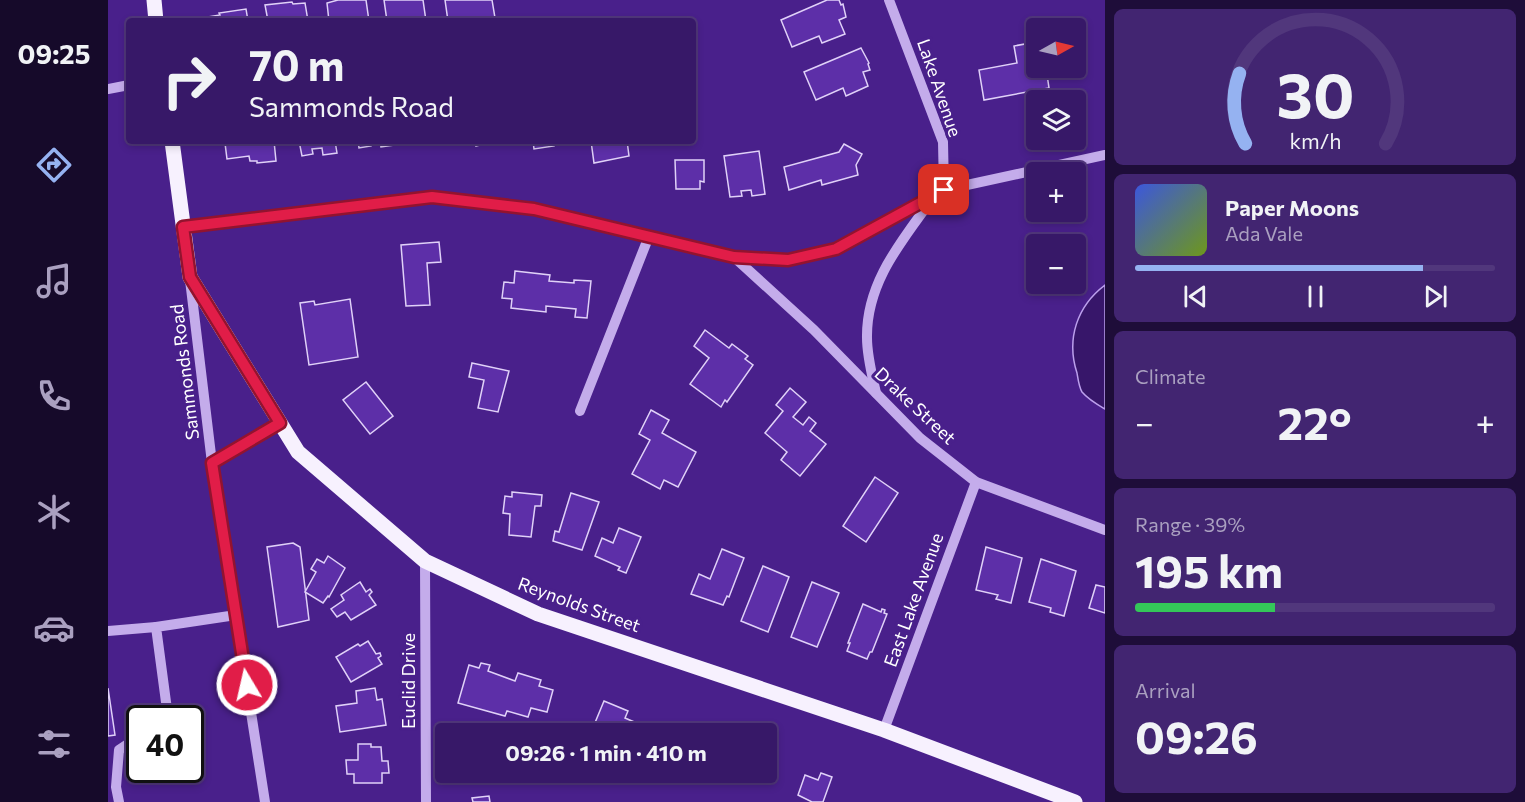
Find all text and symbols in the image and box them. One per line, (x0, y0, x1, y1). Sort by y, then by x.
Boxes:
north arrow (1026, 18, 1086, 78)
map controls (1026, 18, 1086, 294)
street label: Lake Avenue (913, 36, 967, 139)
text: 09:25 (18, 37, 90, 70)
text: 70 m (249, 38, 344, 90)
icon: right (150, 42, 228, 120)
text: 30 (1276, 55, 1354, 131)
text: Sammonds Road (249, 90, 454, 123)
button: layers (1026, 90, 1086, 150)
text: km/h (1289, 127, 1341, 153)
icon: directions (33, 144, 75, 186)
button: + (1026, 162, 1086, 222)
pin (918, 164, 969, 215)
icon: arrive (927, 173, 960, 206)
text: Paper Moons (1225, 194, 1359, 221)
text: Ada Vale (1225, 221, 1303, 245)
button: − (1026, 234, 1086, 294)
icon: music (33, 260, 75, 302)
icon: previous (1179, 280, 1212, 313)
icon: pause (1299, 280, 1332, 313)
icon: next (1419, 280, 1452, 313)
street label: Sammonds Road (165, 303, 203, 441)
street label: Drake Street (871, 362, 961, 448)
text: Climate (1135, 364, 1205, 388)
icon: phone (33, 375, 75, 417)
text: 22° (1278, 394, 1352, 449)
text: − (1135, 401, 1154, 442)
text: + (1476, 401, 1495, 442)
icon: climate (33, 491, 75, 533)
text: Range · 39% (1135, 512, 1245, 536)
street label: East Lake Avenue (879, 530, 948, 670)
text: 195 km (1135, 542, 1283, 597)
street label: Reynolds Street (515, 572, 644, 636)
icon: car (33, 607, 75, 649)
street label: Euclid Drive (397, 633, 419, 729)
position arrow (215, 653, 279, 717)
text: Arrival (1135, 678, 1196, 702)
speed limit sign: 40 (126, 705, 204, 783)
text: 09:26 (1135, 708, 1258, 763)
icon: filters (33, 723, 75, 765)
text: 09:26 · 1 min · 410 m (505, 739, 707, 766)

